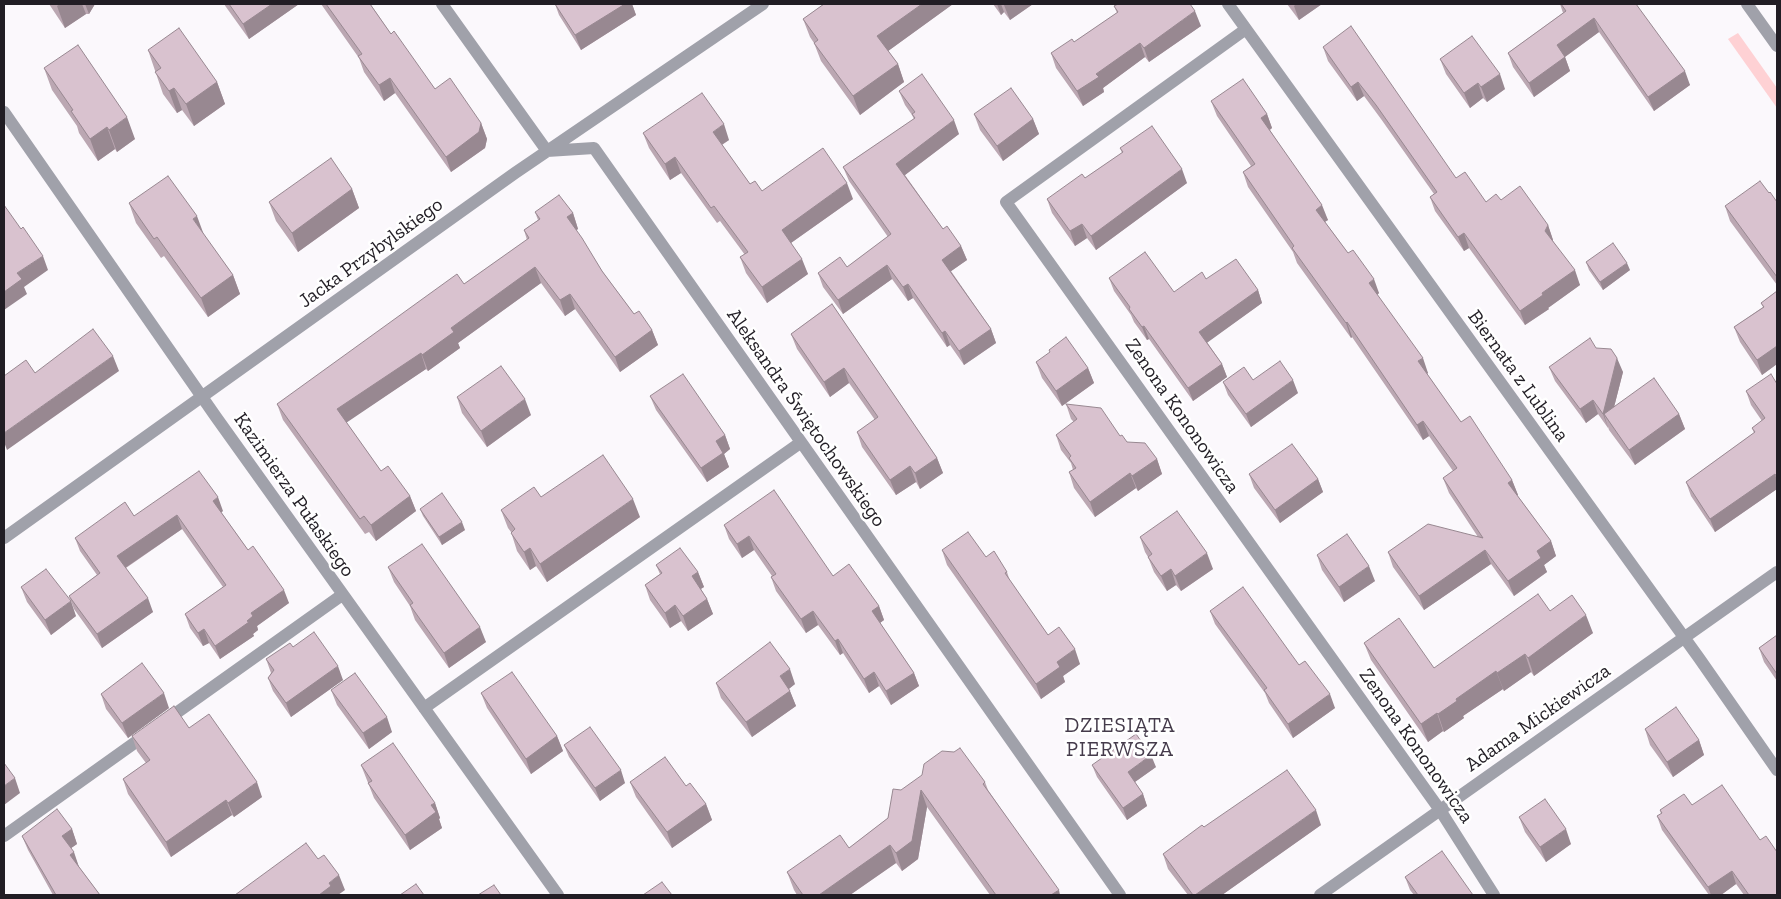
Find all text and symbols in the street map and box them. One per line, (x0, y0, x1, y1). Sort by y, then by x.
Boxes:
street label: Jacka Przybylskiego (294, 193, 448, 313)
street label: Aleksandra Świętochowskiego (721, 304, 891, 532)
street label: Biernata z Lublina (1462, 306, 1574, 446)
street label: Zenona Kononowicza (1120, 334, 1244, 498)
street label: Kazimierza Pułaskiego (228, 408, 360, 582)
street label: Adama Mickiewicza (1461, 659, 1615, 777)
street label: Zenona Kononowicza (1354, 664, 1478, 828)
district label: DZIESIĄTA PIERWSZA (1063, 713, 1177, 763)

